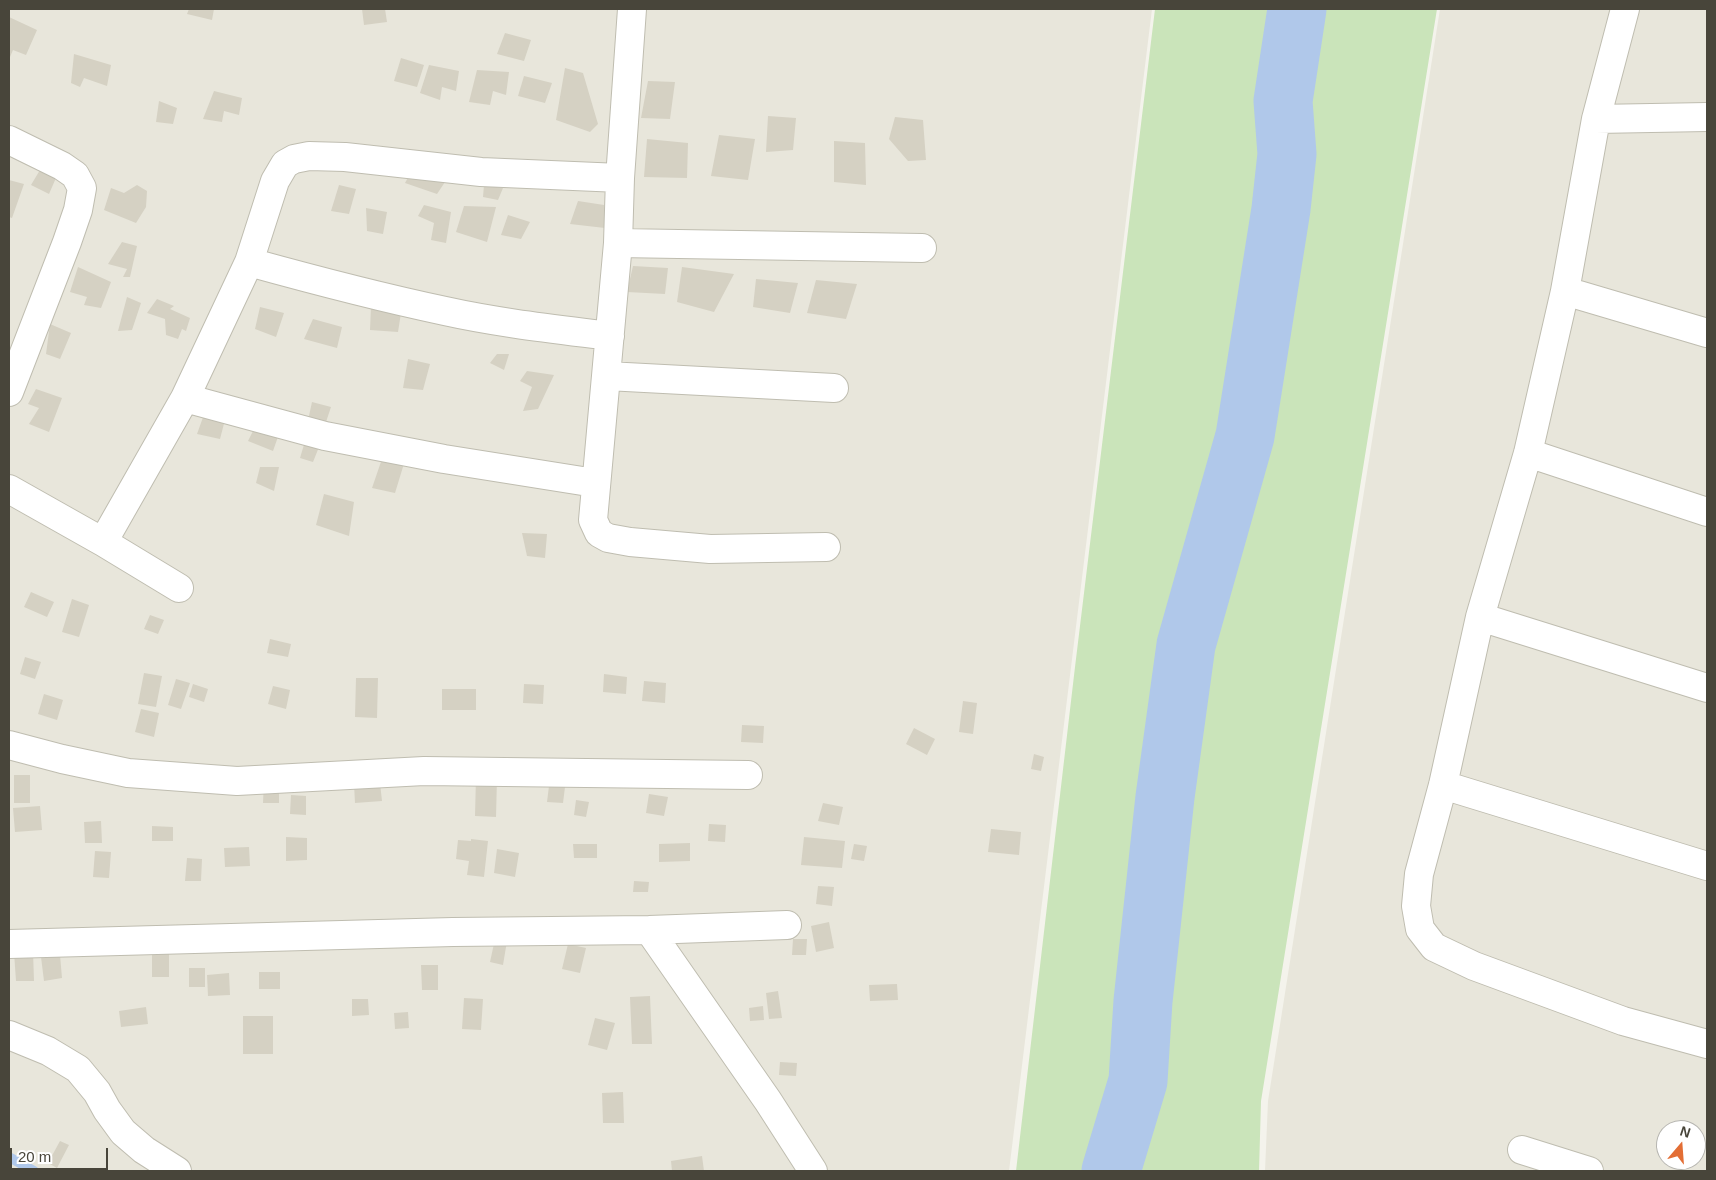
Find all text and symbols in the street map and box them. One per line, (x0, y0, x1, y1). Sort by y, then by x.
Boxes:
north arrow (1656, 1120, 1706, 1170)
text: N (1678, 1123, 1693, 1141)
scale bar (12, 1138, 110, 1170)
text: 20 m (18, 1148, 51, 1165)

